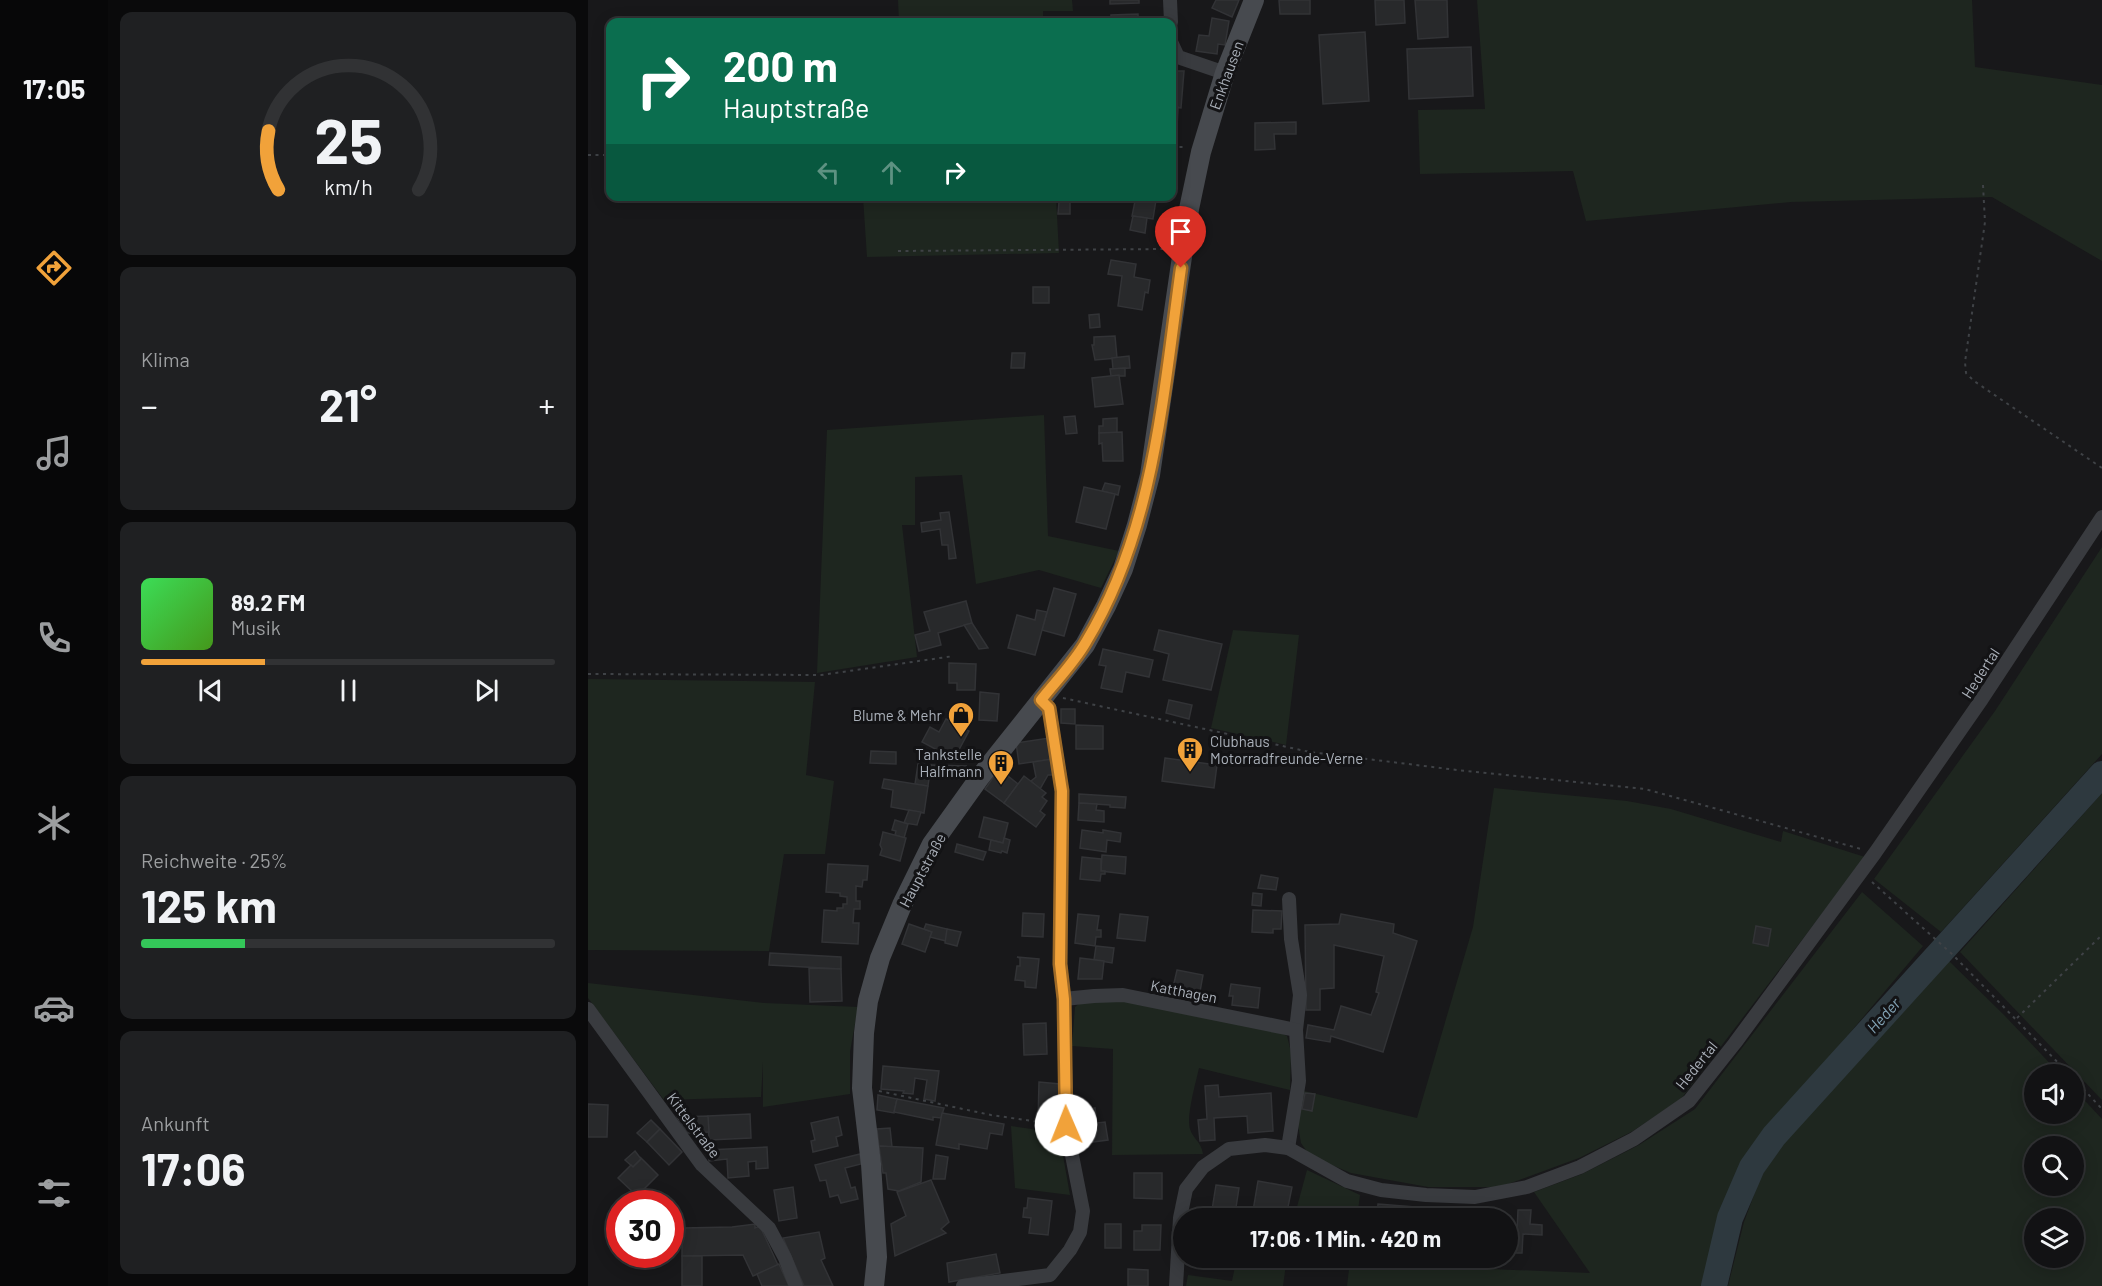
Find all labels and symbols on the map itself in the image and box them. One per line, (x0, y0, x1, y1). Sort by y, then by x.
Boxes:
street label: Enkhausen (1205, 38, 1247, 112)
pin (1155, 206, 1206, 268)
street label: Hedertal (1957, 645, 2003, 701)
shop icon: Blume & Mehr (946, 700, 976, 738)
place label: Blume & Mehr (853, 706, 943, 724)
place label: Clubhaus Motorradfreunde-Verne (1210, 732, 1363, 767)
building icon: Clubhaus Motorradfreunde-Verne (1175, 735, 1205, 773)
place label: Tankstelle Halfmann (915, 745, 982, 780)
building icon: Tankstelle Halfmann (986, 748, 1016, 786)
street label: Hauptstraße (895, 830, 949, 910)
street label: Katthagen (1149, 976, 1219, 1006)
water label: Heder (1862, 992, 1905, 1037)
street label: Hedertal (1671, 1037, 1721, 1093)
street label: Kittelstraße (664, 1089, 724, 1161)
position arrow (1034, 1093, 1098, 1157)
speed limit sign: 30 (606, 1190, 684, 1268)

